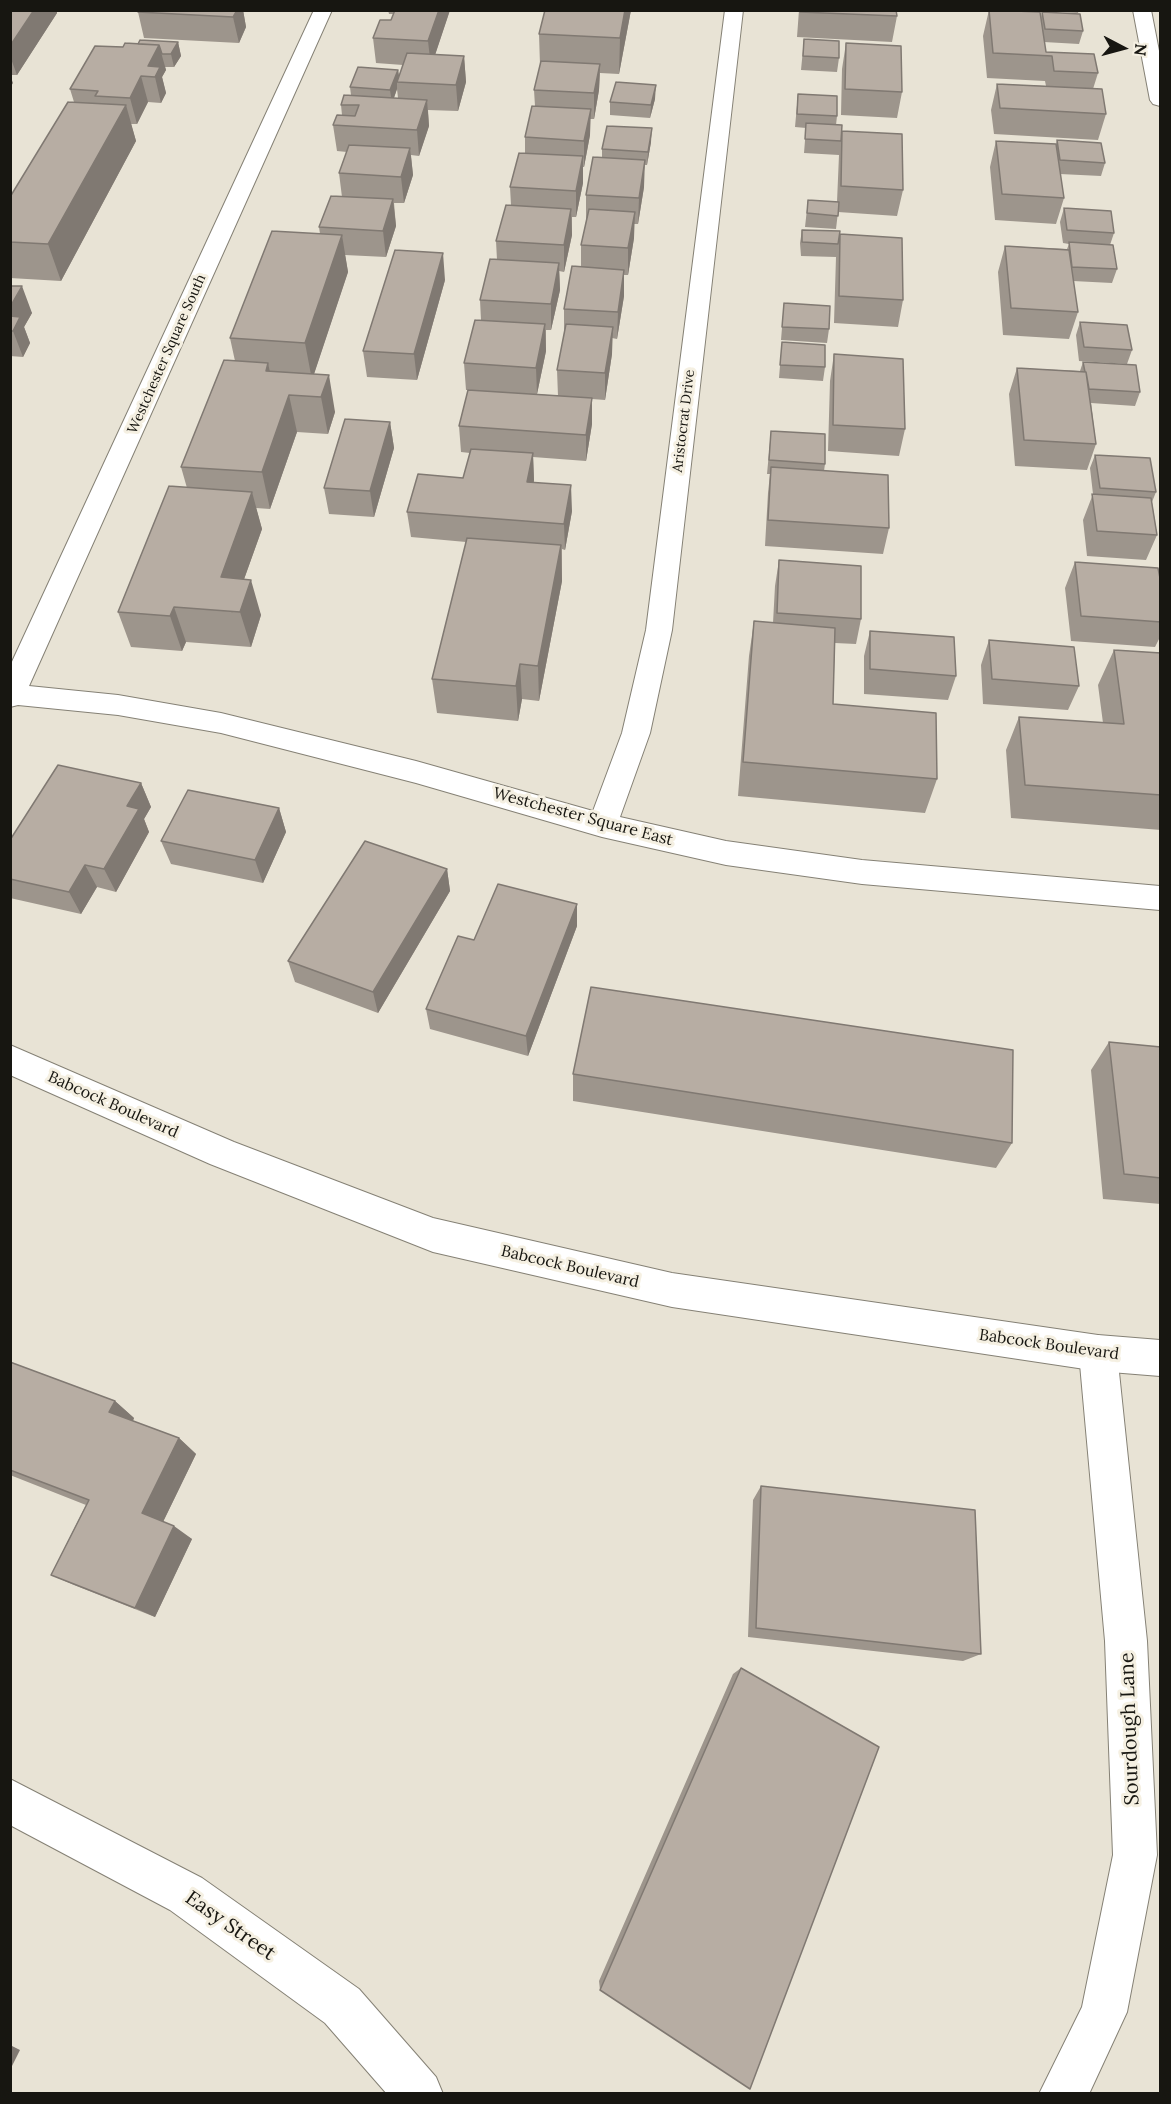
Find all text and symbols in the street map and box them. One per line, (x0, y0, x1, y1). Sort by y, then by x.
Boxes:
north arrow (1093, 18, 1153, 78)
text: N (1130, 43, 1151, 57)
street label: Westchester Square South (124, 272, 210, 436)
street label: Aristocrat Drive (669, 369, 699, 473)
street label: Westchester Square East (491, 784, 675, 850)
street label: Babcock Boulevard (45, 1068, 181, 1142)
street label: Babcock Boulevard (499, 1242, 641, 1292)
street label: Babcock Boulevard (978, 1326, 1120, 1364)
street label: Sourdough Lane (1115, 1652, 1145, 1806)
street label: Easy Street (180, 1886, 280, 1966)

